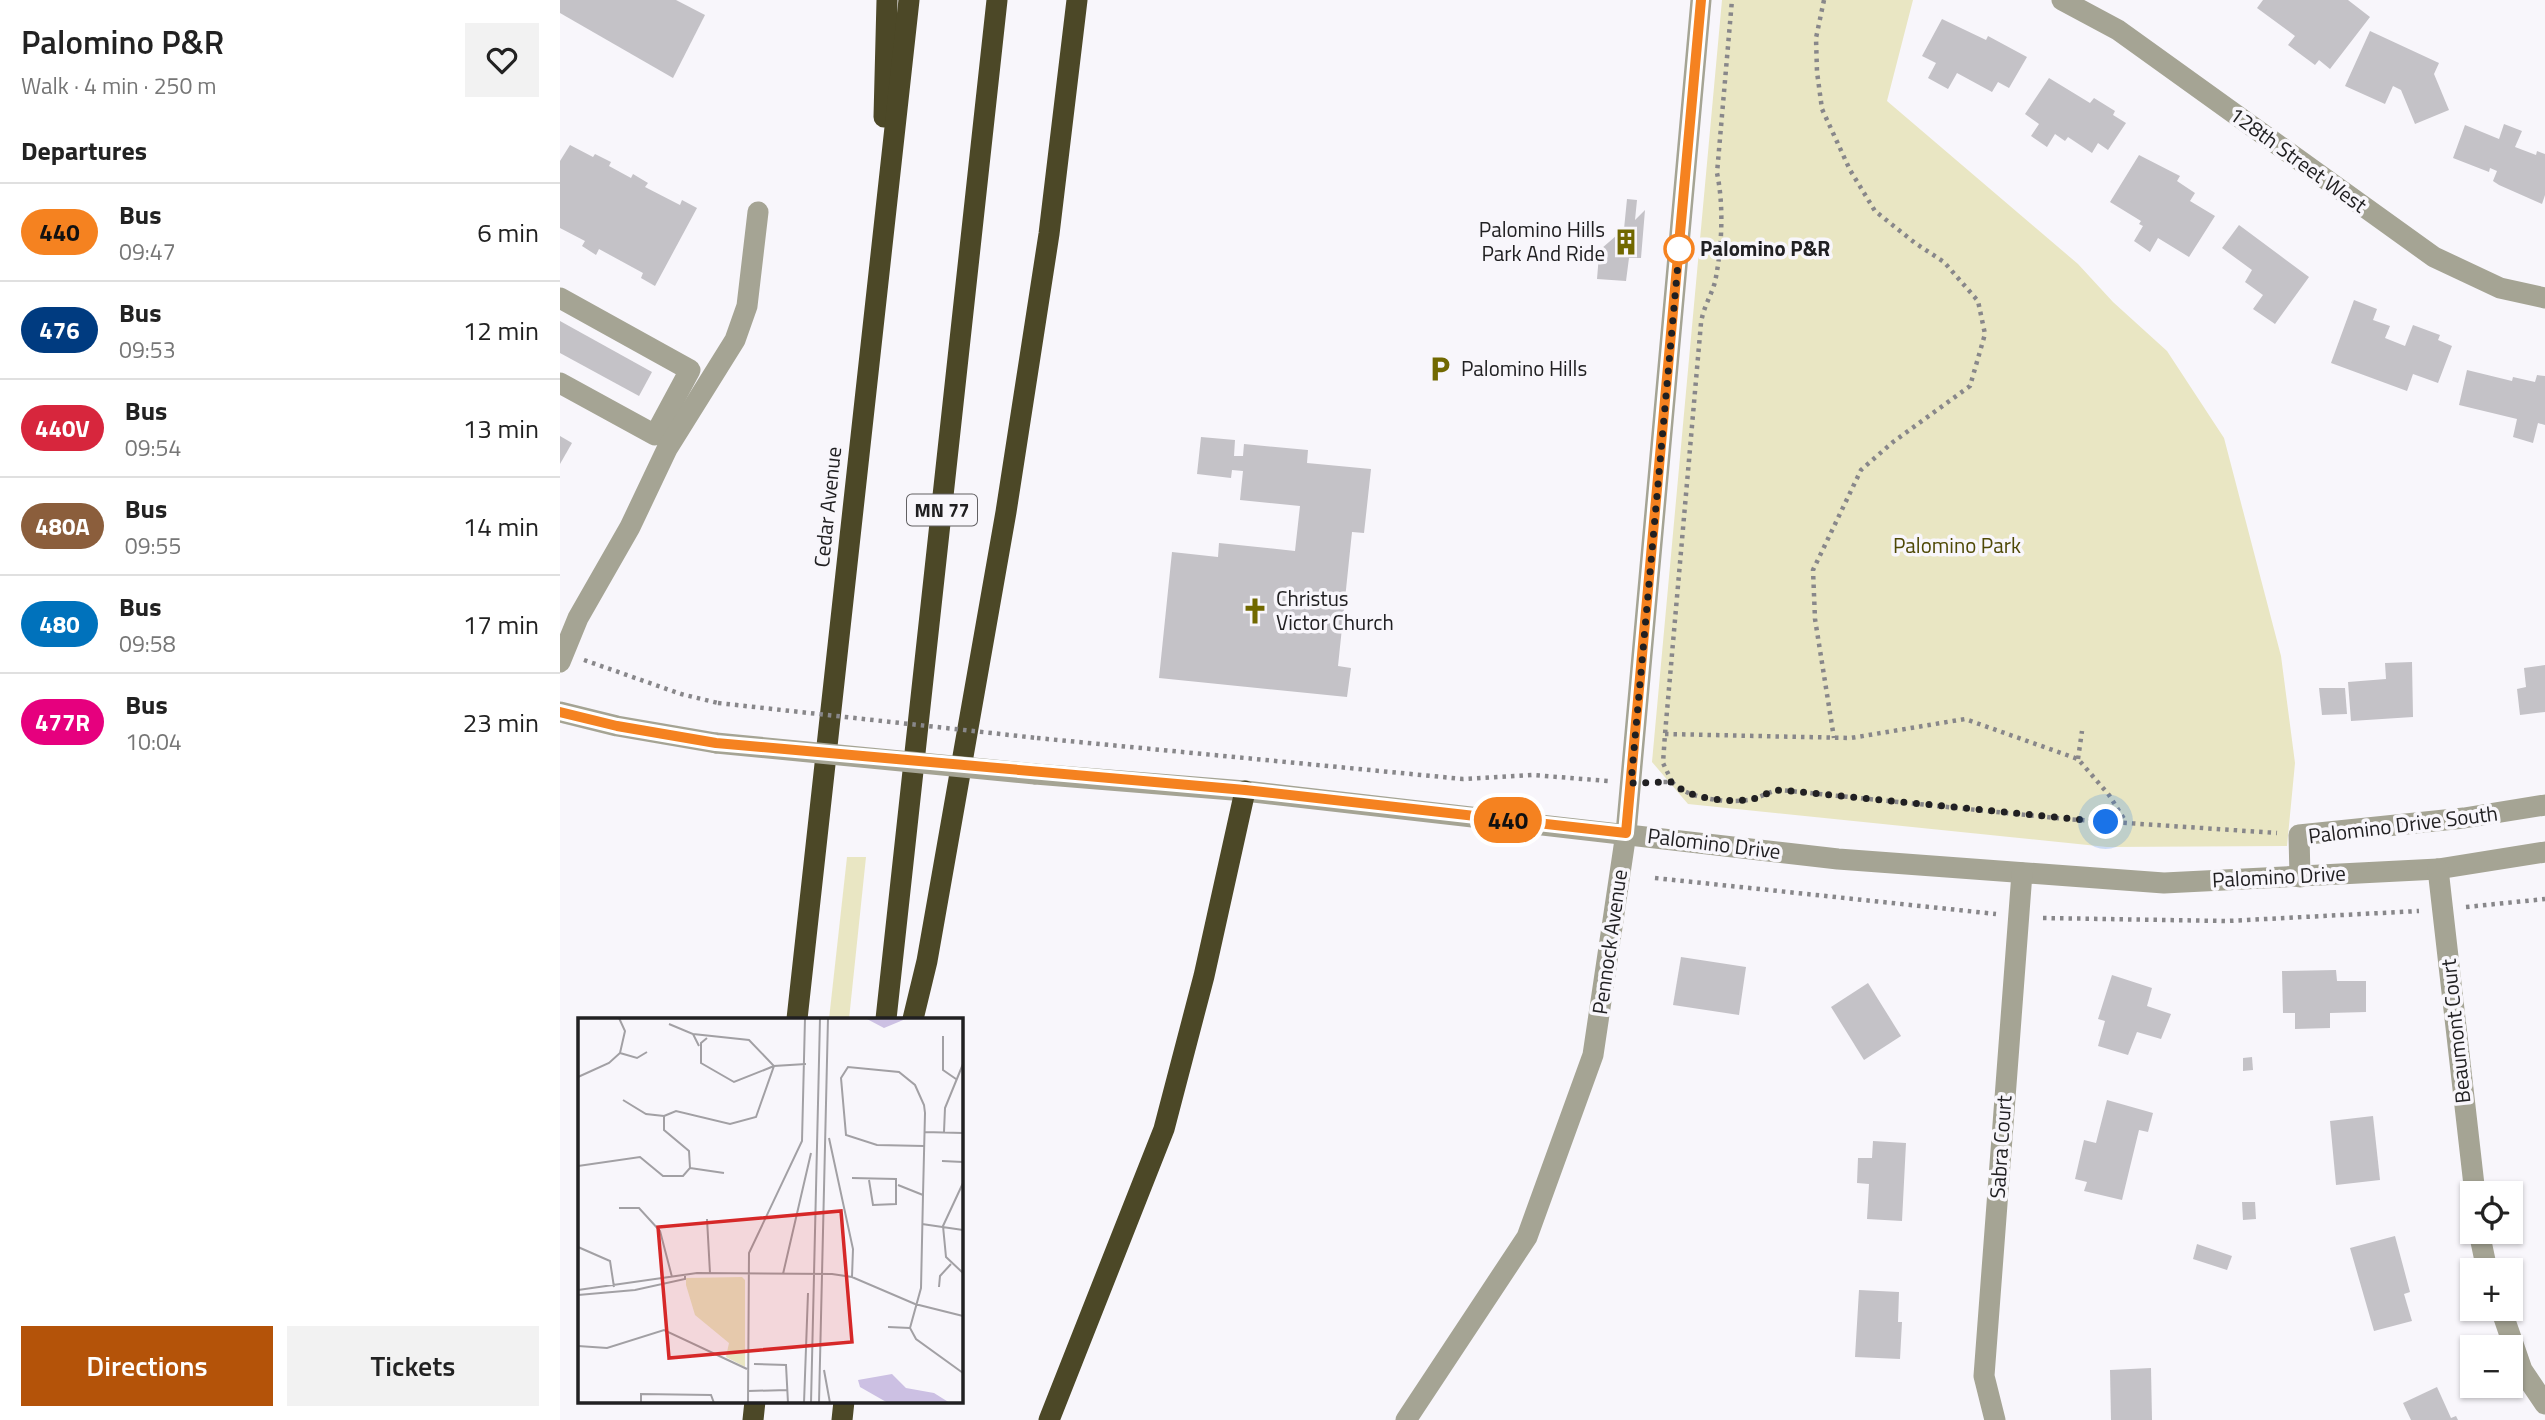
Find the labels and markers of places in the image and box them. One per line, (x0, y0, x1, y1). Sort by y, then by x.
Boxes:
place label: Palomino Hills Park And Ride (1479, 213, 1605, 269)
building icon: Palomino Hills Park And Ride (1611, 227, 1641, 257)
place label: Palomino P&R (1700, 232, 1830, 264)
marker: Palomino P&R (1664, 234, 1694, 264)
place label: Palomino Hills (1461, 352, 1587, 384)
parking icon: Palomino Hills (1425, 354, 1455, 384)
place label: Christus Victor Church (1276, 582, 1394, 638)
church icon: Christus Victor Church (1240, 596, 1270, 626)

